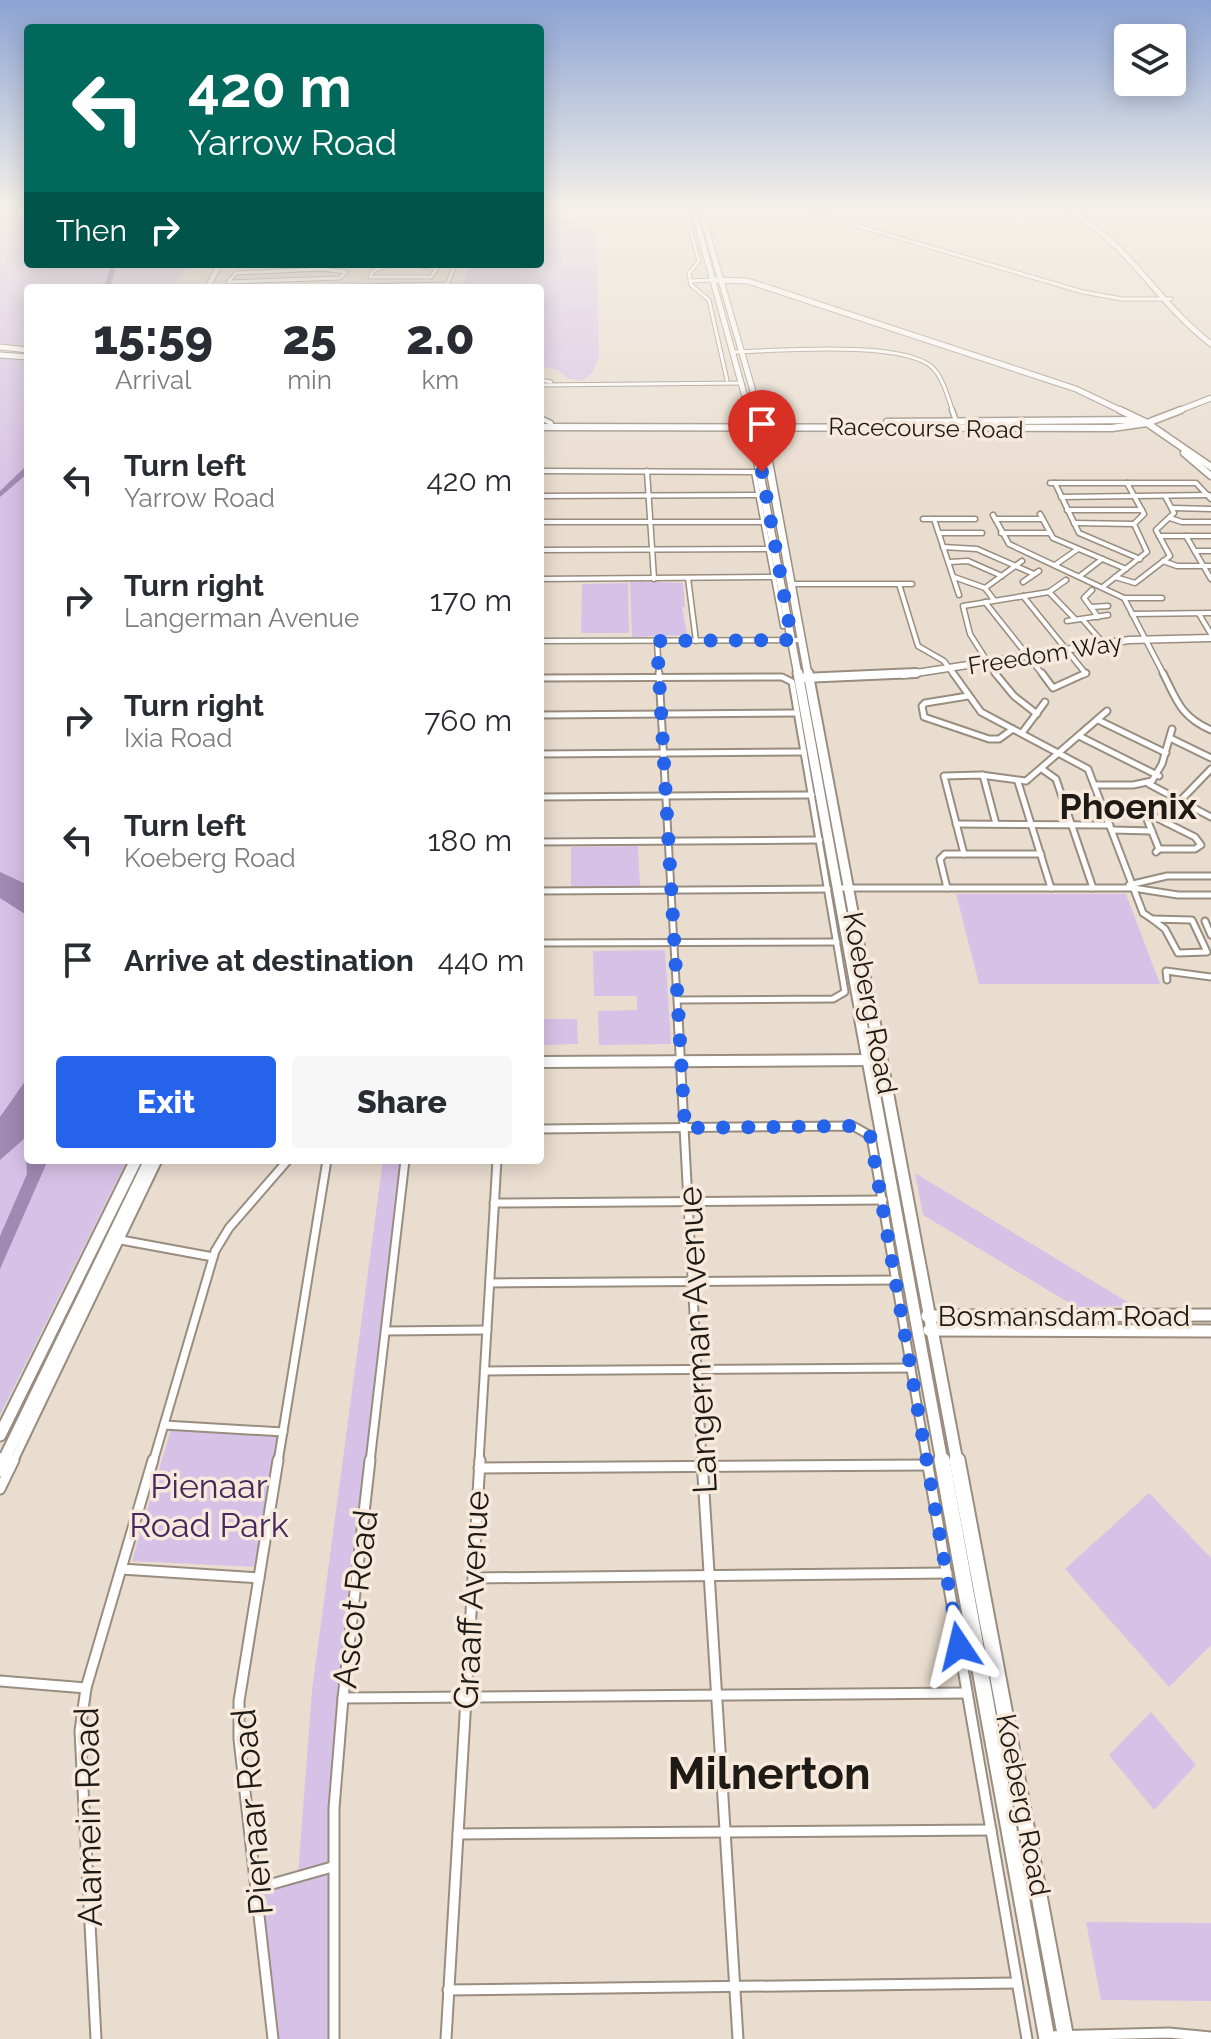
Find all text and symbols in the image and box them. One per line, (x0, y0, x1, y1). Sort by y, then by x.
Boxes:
map controls (1114, 24, 1186, 96)
button: layers (1114, 24, 1186, 96)
text: 420 m (188, 54, 352, 120)
icon: left (56, 56, 160, 160)
text: Yarrow Road (188, 121, 397, 163)
icon: right (143, 208, 187, 252)
text: Then (56, 213, 127, 248)
text: 15:59 (93, 309, 213, 365)
text: 25 (282, 309, 337, 365)
text: 2.0 (406, 309, 475, 365)
text: Arrival (115, 365, 191, 395)
text: min (287, 365, 332, 395)
text: km (422, 365, 459, 395)
pin (728, 390, 796, 472)
icon: arrive (740, 402, 784, 446)
street label: Racecourse Road (828, 412, 1024, 444)
text: Turn left (124, 448, 246, 483)
icon: left (56, 458, 100, 502)
text: 420 m (426, 463, 512, 498)
text: Yarrow Road (124, 483, 275, 513)
text: Turn right (124, 568, 264, 603)
icon: right (56, 578, 100, 622)
text: 170 m (430, 583, 512, 618)
text: Langerman Avenue (124, 603, 359, 633)
street label: Freedom Way (966, 628, 1124, 680)
text: Turn right (124, 688, 264, 723)
icon: right (56, 698, 100, 742)
text: 760 m (424, 703, 512, 738)
text: Ixia Road (124, 723, 232, 753)
district label: Phoenix (1059, 785, 1198, 827)
text: Turn left (124, 808, 246, 843)
icon: left (56, 818, 100, 862)
text: 180 m (428, 823, 512, 858)
text: Koeberg Road (124, 843, 296, 873)
street label: Koeberg Road (836, 909, 904, 1097)
icon: arrive (56, 938, 100, 982)
text: Arrive at destination (124, 943, 414, 978)
text: 440 m (438, 943, 524, 978)
button: Exit (56, 1056, 276, 1148)
button: Share (292, 1056, 512, 1148)
street label: Langerman Avenue (669, 1185, 725, 1495)
street label: Bosmansdam Road (938, 1300, 1190, 1333)
park label: Pienaar Road Park (129, 1466, 289, 1545)
street label: Graaff Avenue (445, 1490, 497, 1710)
street label: Ascot Road (324, 1508, 386, 1690)
position arrow (917, 1604, 1001, 1688)
street label: Alamein Road (66, 1707, 110, 1927)
street label: Pienaar Road (223, 1707, 281, 1917)
street label: Koeberg Road (989, 1711, 1057, 1899)
district label: Milnerton (667, 1748, 871, 1799)

